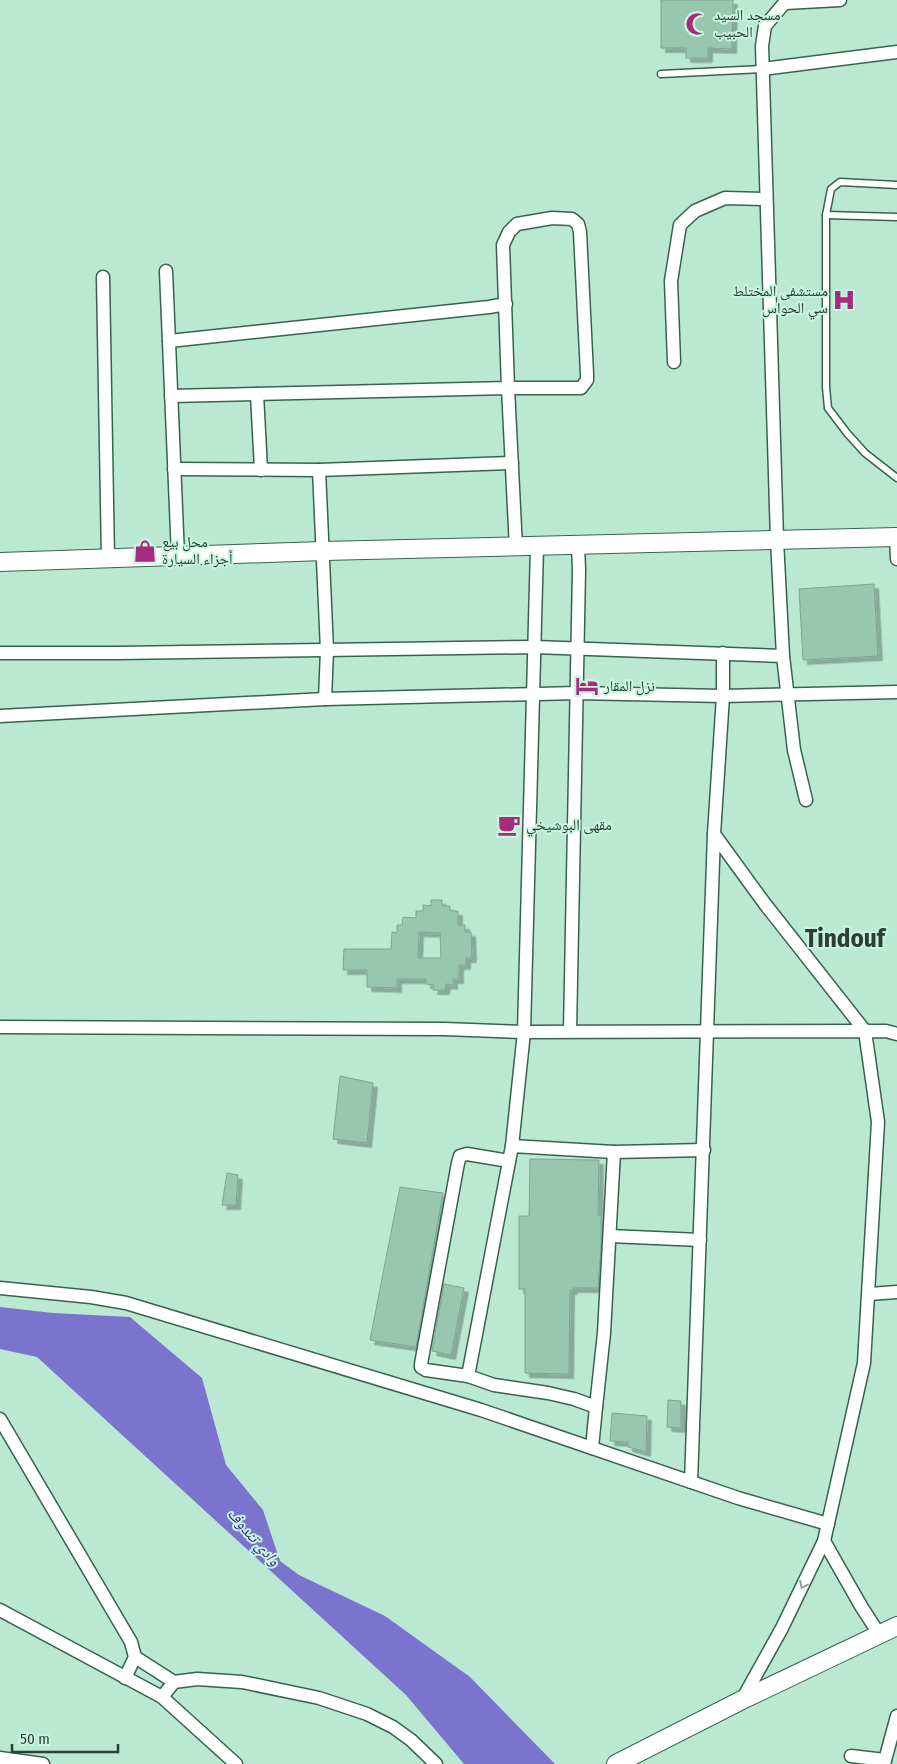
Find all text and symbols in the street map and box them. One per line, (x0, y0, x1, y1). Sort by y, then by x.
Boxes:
place label: مسجد السيد الحبيب (714, 6, 781, 41)
mosque icon: مسجد السيد الحبيب (684, 11, 710, 37)
place label: مستشفى المختلط سي الحواس (733, 282, 828, 320)
hospital icon: مستشفى المختلط سي الحواس (831, 287, 857, 313)
place label: محل بيع أجزاء السيارة (162, 533, 233, 568)
shop icon: محل بيع أجزاء السيارة (132, 538, 158, 564)
hotel icon: نزل المقار (574, 673, 600, 699)
place label: نزل المقار (603, 677, 655, 696)
cafe icon: مقهى البوشيخي (496, 812, 522, 838)
place label: مقهى البوشيخي (526, 816, 612, 837)
district label: Tindouf (805, 924, 887, 954)
water label: وادي تندوف (221, 1504, 285, 1572)
one-way arrow (799, 1580, 809, 1589)
scale bar (12, 1722, 119, 1754)
text: 50 m (20, 1730, 50, 1748)

